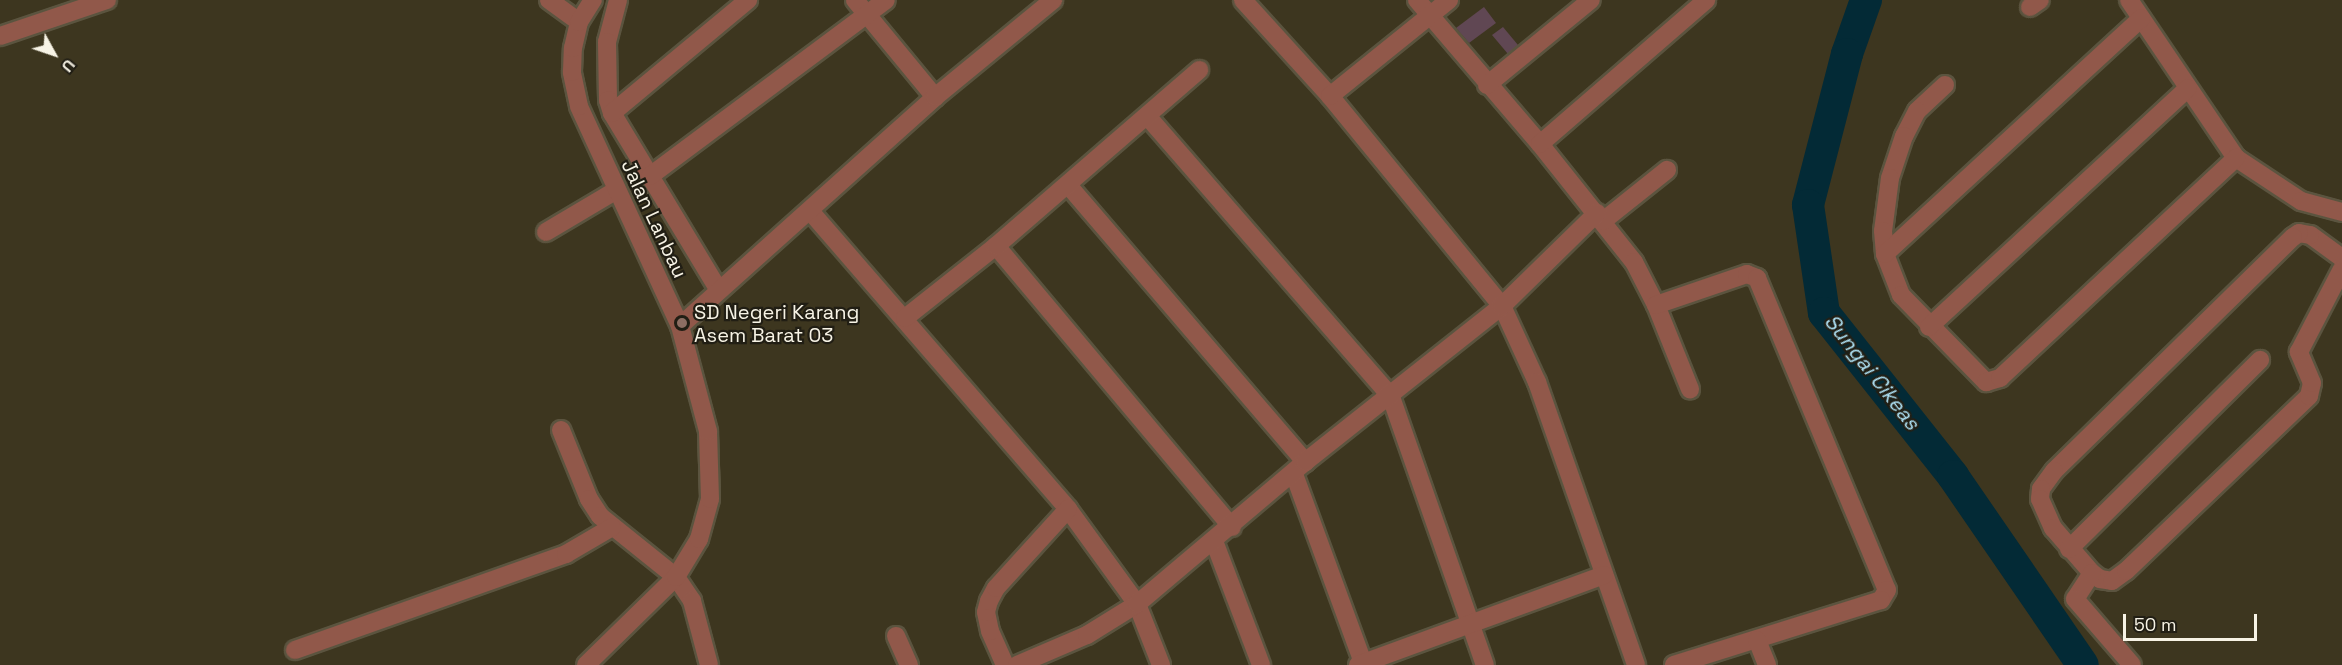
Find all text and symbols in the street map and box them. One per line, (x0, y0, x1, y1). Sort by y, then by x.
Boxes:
north arrow (24, 24, 84, 84)
text: U (57, 55, 80, 77)
street label: Jalan Lanbau (616, 156, 692, 282)
place label: SD Negeri Karang Asem Barat 03 (694, 300, 859, 347)
water label: Sungai Cikeas (1819, 309, 1925, 435)
marker: SD Negeri Karang Asem Barat 03 (675, 316, 689, 330)
scale bar (2126, 602, 2260, 640)
text: 50 m (2134, 613, 2176, 636)

